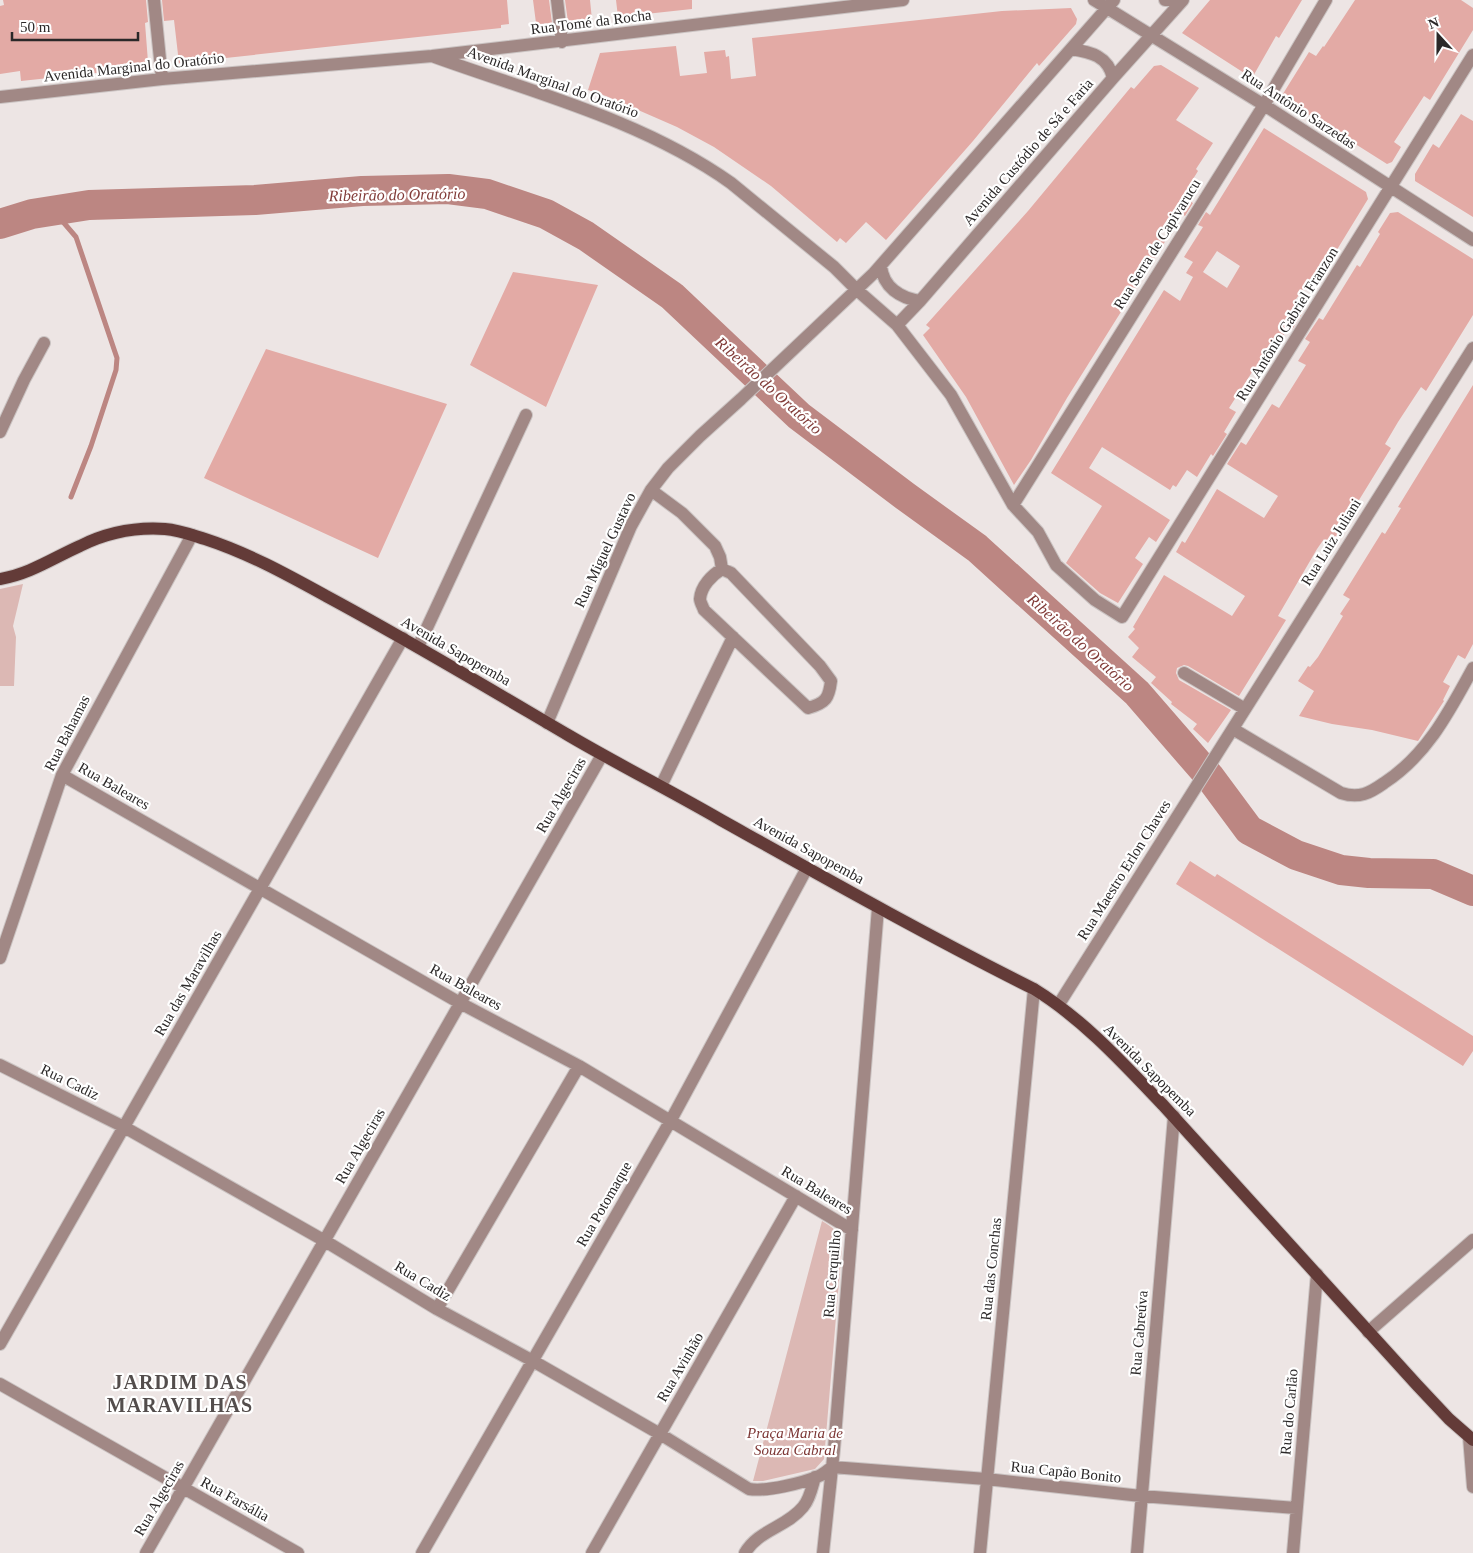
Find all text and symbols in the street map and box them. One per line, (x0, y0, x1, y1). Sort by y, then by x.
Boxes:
street label: Rua Tomé da Rocha (530, 7, 653, 37)
scale bar (12, 10, 139, 42)
north arrow (1413, 10, 1463, 60)
text: N (1426, 15, 1441, 32)
text: 50 m (20, 19, 51, 35)
street label: Avenida Marginal do Oratório (465, 43, 641, 121)
street label: Avenida Marginal do Oratório (43, 50, 225, 84)
street label: Rua Antônio Sarzedas (1239, 66, 1359, 152)
street label: Avenida Custódio de Sá e Faria (960, 75, 1096, 229)
street label: Rua Serra de Capivarucu (1110, 176, 1204, 312)
water label: Ribeirão do Oratório (327, 185, 466, 204)
street label: Rua Antônio Gabriel Franzon (1233, 244, 1341, 404)
water label: Ribeirão do Oratório (711, 333, 825, 437)
street label: Rua Miguel Gustavo (571, 490, 639, 610)
street label: Rua Luiz Juliani (1298, 496, 1364, 588)
water label: Ribeirão do Oratório (1023, 590, 1137, 694)
street label: Avenida Sapopemba (399, 613, 514, 689)
street label: Rua Bahamas (41, 692, 93, 774)
street label: Rua Algeciras (533, 754, 589, 836)
street label: Rua Baleares (76, 759, 153, 813)
street label: Rua Maestro Erlon Chaves (1074, 797, 1174, 943)
street label: Avenida Sapopemba (751, 813, 867, 887)
street label: Rua das Maravilhas (151, 927, 225, 1039)
street label: Rua Baleares (427, 961, 505, 1013)
street label: Avenida Sapopemba (1101, 1021, 1200, 1120)
street label: Rua Cadiz (38, 1061, 102, 1103)
street label: Rua Algeciras (332, 1105, 388, 1187)
street label: Rua Potomaque (573, 1158, 635, 1249)
street label: Rua Baleares (779, 1163, 855, 1217)
street label: Rua das Conchas (978, 1217, 1004, 1321)
street label: Rua Cerquilho (820, 1230, 844, 1318)
street label: Rua Cadiz (392, 1258, 454, 1304)
street label: Rua Cabreúva (1127, 1289, 1151, 1376)
street label: Rua Avinhão (654, 1329, 706, 1405)
street label: Rua do Carlão (1277, 1368, 1301, 1456)
district label: JARDIM DAS MARAVILHAS (107, 1371, 253, 1416)
park label: Praça Maria de Souza Cabral (746, 1425, 843, 1458)
street label: Rua Algeciras (131, 1457, 187, 1539)
street label: Rua Capão Bonito (1010, 1458, 1122, 1486)
street label: Rua Farsália (198, 1474, 272, 1524)

